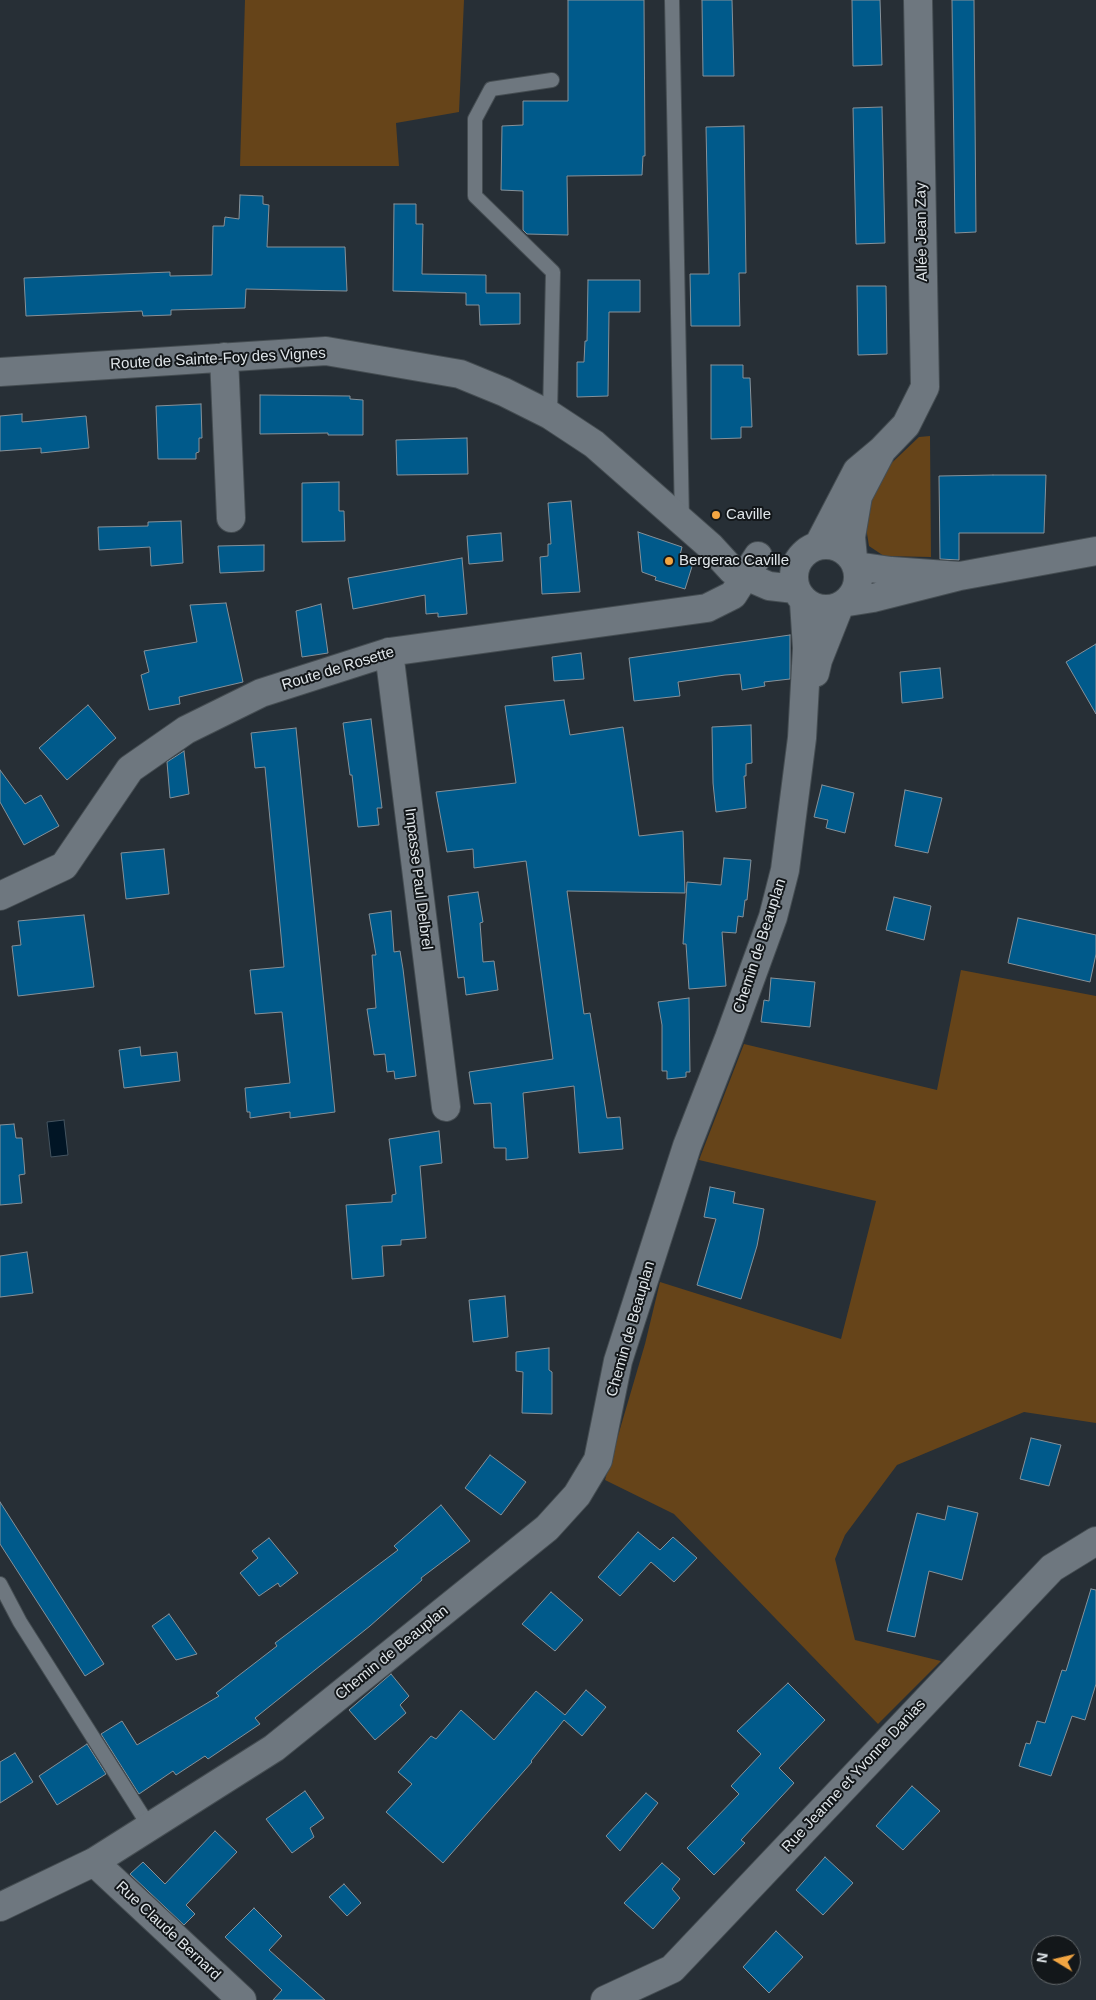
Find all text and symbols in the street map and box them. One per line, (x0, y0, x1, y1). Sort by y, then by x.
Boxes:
street label: Allée Jean Zay (912, 182, 932, 282)
street label: Route de Sainte-Foy des Vignes (110, 344, 326, 374)
place label: Caville (726, 506, 771, 524)
marker: Caville (710, 509, 722, 521)
place label: Bergerac Caville (679, 552, 789, 570)
marker: Bergerac Caville (663, 555, 675, 567)
street label: Route de Rosette (280, 643, 396, 695)
street label: Impasse Paul Delbrel (400, 807, 436, 951)
street label: Chemin de Beauplan (730, 877, 790, 1015)
street label: Chemin de Beauplan (603, 1259, 659, 1399)
street label: Chemin de Beauplan (332, 1602, 452, 1704)
street label: Rue Jeanne et Yvonne Danias (778, 1696, 930, 1856)
street label: Rue Claude Bernard (112, 1878, 224, 1984)
north arrow (1031, 1935, 1081, 1985)
text: N (1033, 1952, 1051, 1964)

